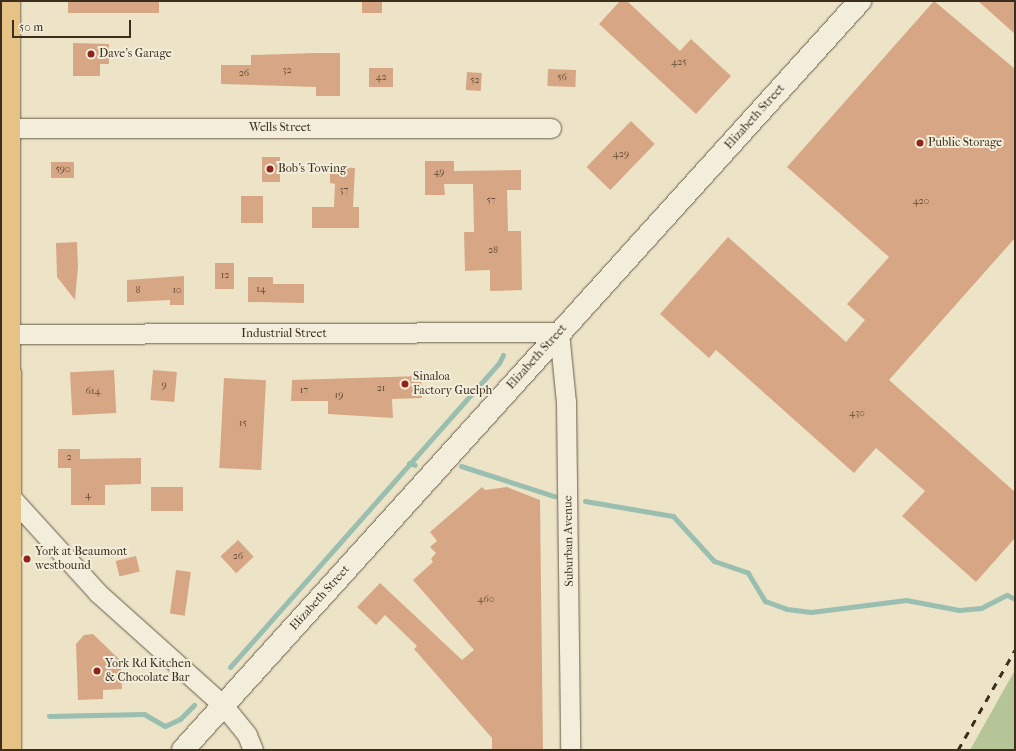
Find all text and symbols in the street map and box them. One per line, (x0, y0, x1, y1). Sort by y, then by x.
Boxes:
scale bar (14, 12, 133, 38)
text: 50 m (19, 20, 43, 34)
place label: Dave's Garage (99, 47, 172, 61)
marker: Dave's Garage (86, 49, 96, 59)
house number: 425 (671, 57, 687, 69)
house number: 32 (282, 65, 292, 77)
house number: 26 (239, 68, 249, 80)
house number: 42 (375, 72, 387, 84)
house number: 56 (557, 72, 567, 84)
house number: 52 (470, 75, 480, 87)
street label: Elizabeth Street (722, 82, 788, 152)
street label: Wells Street (249, 121, 311, 135)
place label: Public Storage (928, 136, 1002, 150)
marker: Public Storage (915, 138, 925, 148)
house number: 429 (613, 149, 629, 161)
place label: Bob's Towing (278, 162, 346, 176)
house number: 590 (55, 164, 71, 176)
marker: Bob's Towing (265, 164, 275, 174)
house number: 49 (433, 167, 445, 179)
house number: 37 (340, 185, 348, 197)
house number: 57 (486, 195, 496, 207)
house number: 420 (913, 196, 929, 208)
house number: 28 (488, 245, 498, 257)
house number: 12 (221, 270, 229, 282)
house number: 14 (256, 284, 266, 296)
house number: 8 (135, 285, 141, 297)
house number: 10 (172, 285, 182, 297)
street label: Elizabeth Street (504, 322, 570, 392)
street label: Industrial Street (241, 327, 327, 341)
place label: Sinaloa Factory Guelph (413, 370, 492, 398)
marker: Sinaloa Factory Guelph (400, 379, 410, 389)
house number: 9 (161, 380, 167, 392)
house number: 21 (377, 383, 385, 395)
house number: 17 (300, 385, 308, 397)
house number: 614 (86, 386, 100, 398)
house number: 19 (335, 390, 343, 402)
house number: 430 (849, 408, 865, 420)
house number: 15 (239, 418, 247, 430)
house number: 2 (66, 452, 72, 464)
house number: 4 (85, 490, 91, 502)
street label: Suburban Avenue (561, 495, 577, 587)
place label: York at Beaumont westbound (35, 545, 127, 573)
house number: 26 (233, 551, 243, 563)
marker: York at Beaumont westbound (22, 554, 32, 564)
street label: Elizabeth Street (287, 563, 353, 633)
house number: 460 (478, 594, 494, 606)
place label: York Rd Kitchen & Chocolate Bar (105, 657, 191, 685)
marker: York Rd Kitchen & Chocolate Bar (92, 666, 102, 676)

